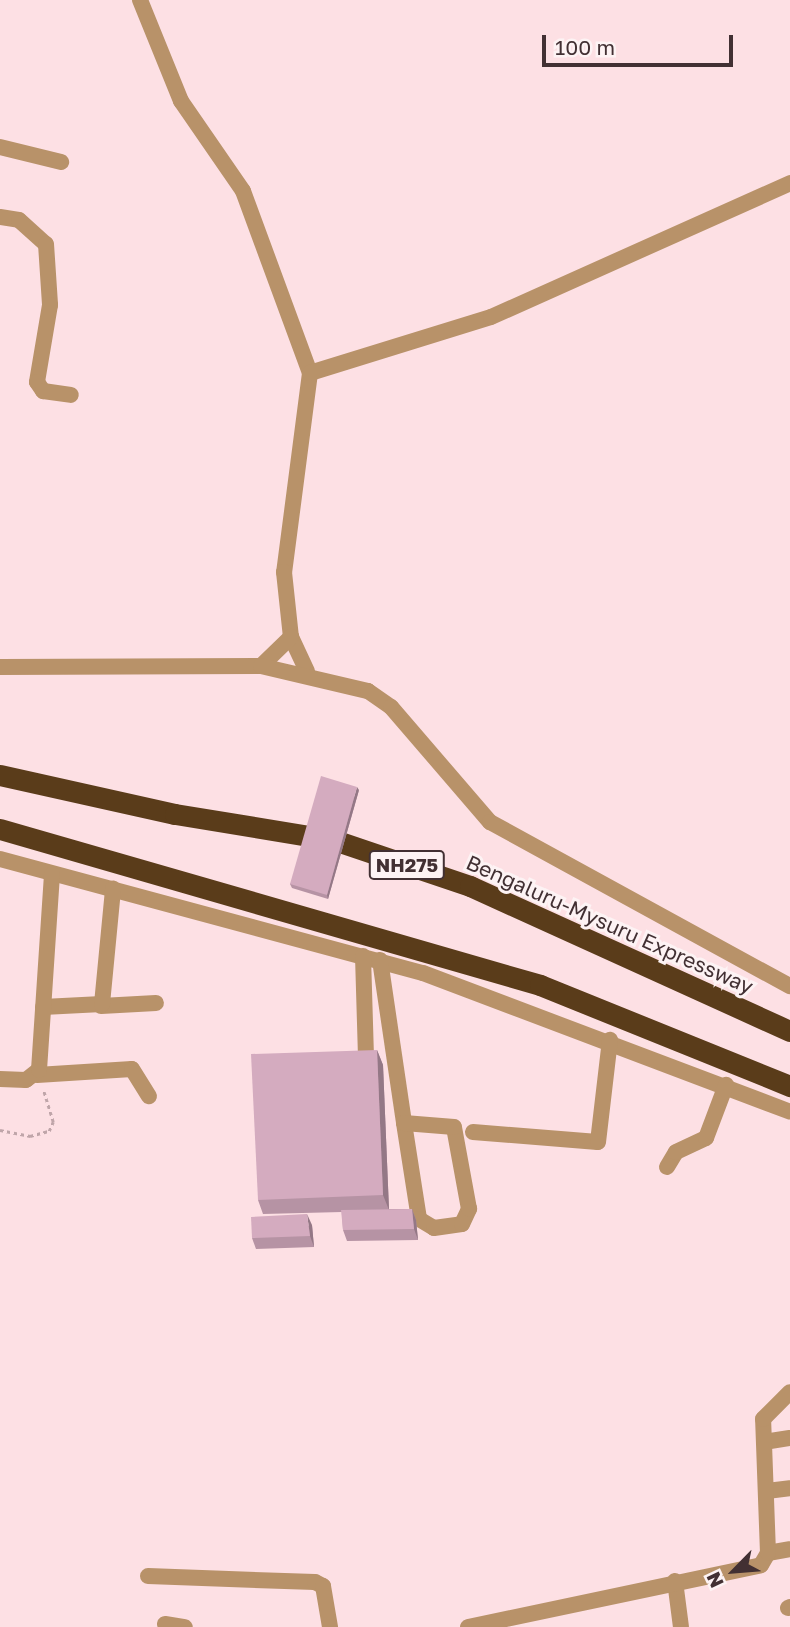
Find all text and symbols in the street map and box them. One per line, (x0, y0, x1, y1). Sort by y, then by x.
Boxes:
scale bar (545, 21, 736, 65)
text: 100 m (555, 34, 615, 60)
street label: Bengaluru-Mysuru Expressway (463, 849, 757, 999)
road number: NH275 (368, 850, 446, 880)
north arrow (699, 1536, 769, 1606)
text: N (701, 1569, 728, 1592)

